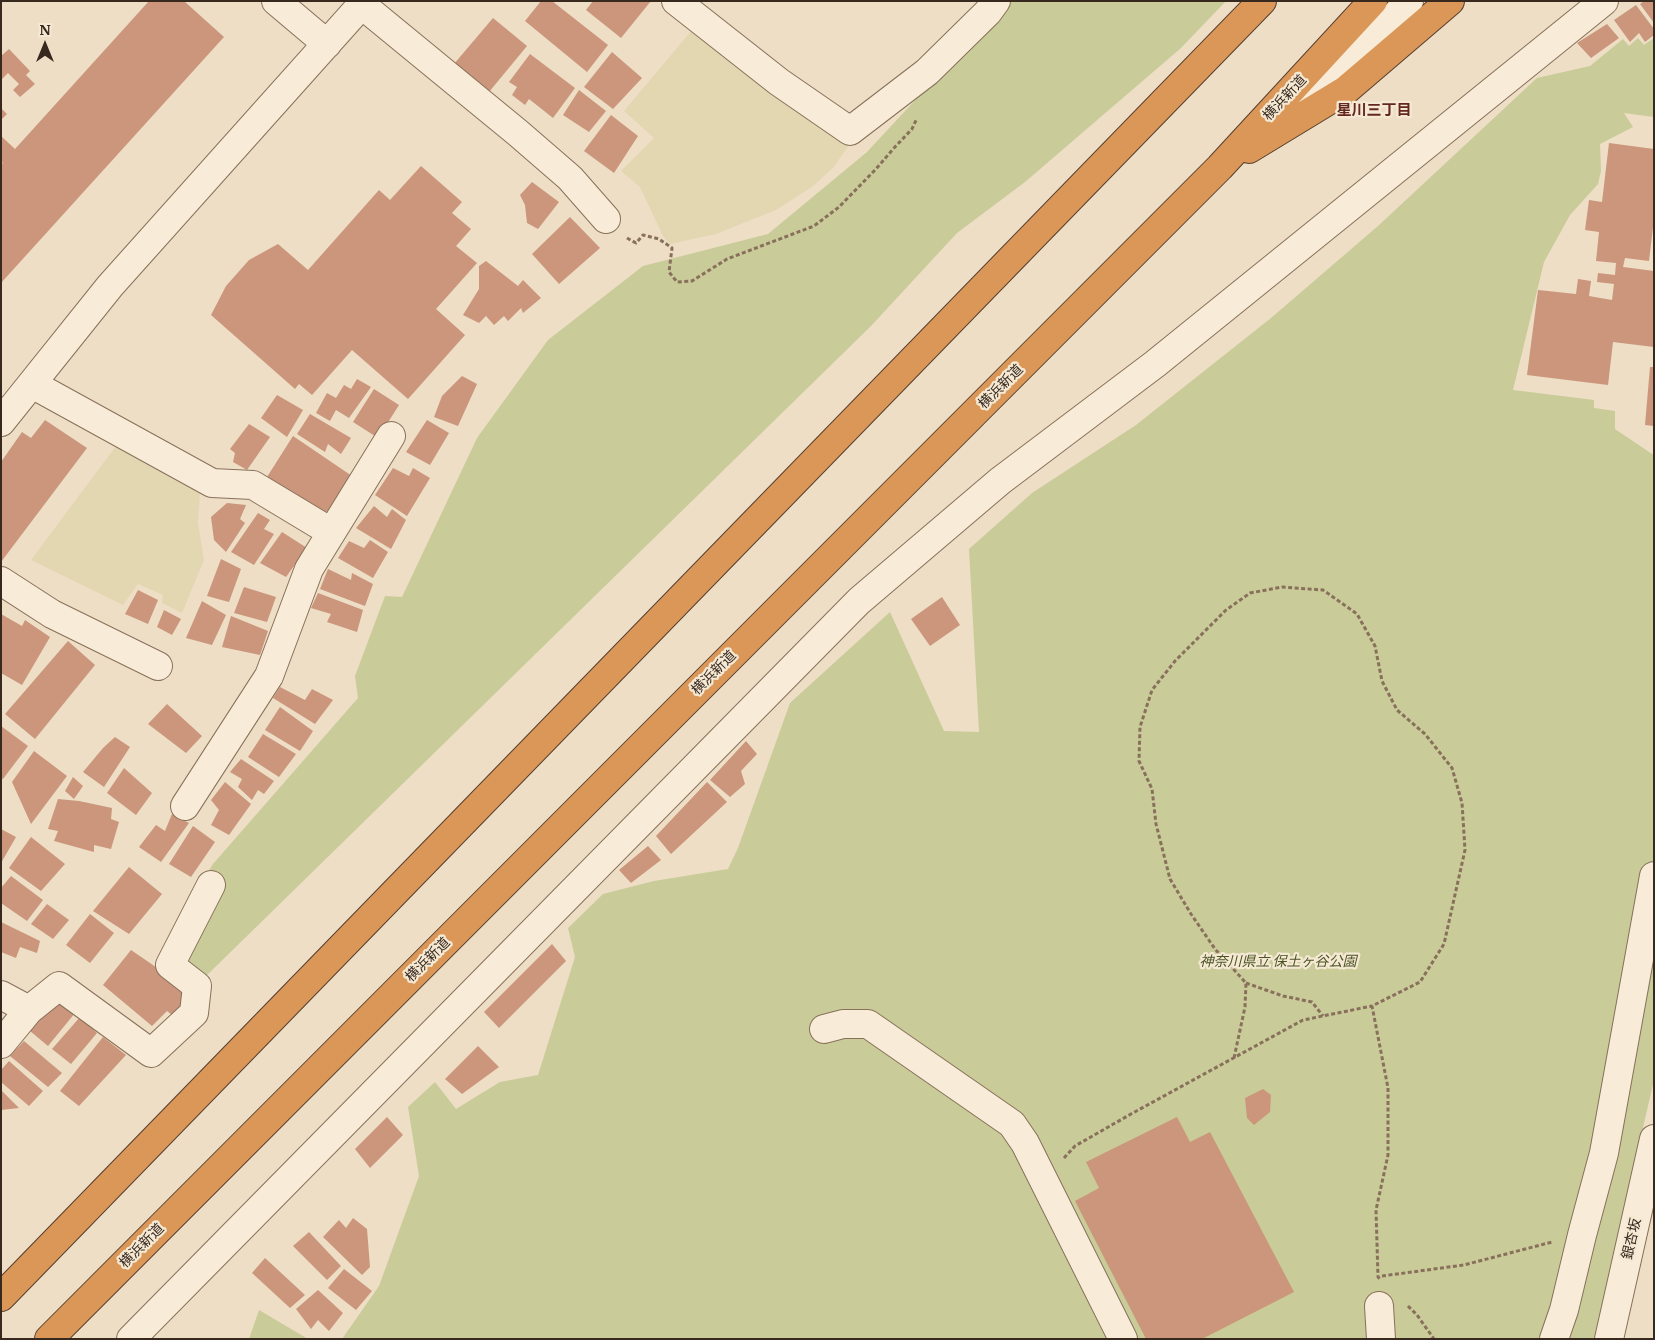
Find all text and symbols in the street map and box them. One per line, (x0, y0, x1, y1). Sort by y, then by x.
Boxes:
north arrow (20, 20, 70, 70)
text: N (39, 21, 51, 39)
street label: 横浜新道 (1260, 72, 1310, 124)
district label: 星川三丁目 (1337, 102, 1411, 120)
street label: 横浜新道 (975, 361, 1027, 413)
street label: 横浜新道 (688, 647, 740, 699)
street label: 横浜新道 (402, 934, 454, 986)
park label: 神奈川県立 保土ヶ谷公園 (1199, 954, 1357, 970)
street label: 銀杏坂 (1619, 1217, 1645, 1261)
street label: 横浜新道 (116, 1220, 168, 1272)

